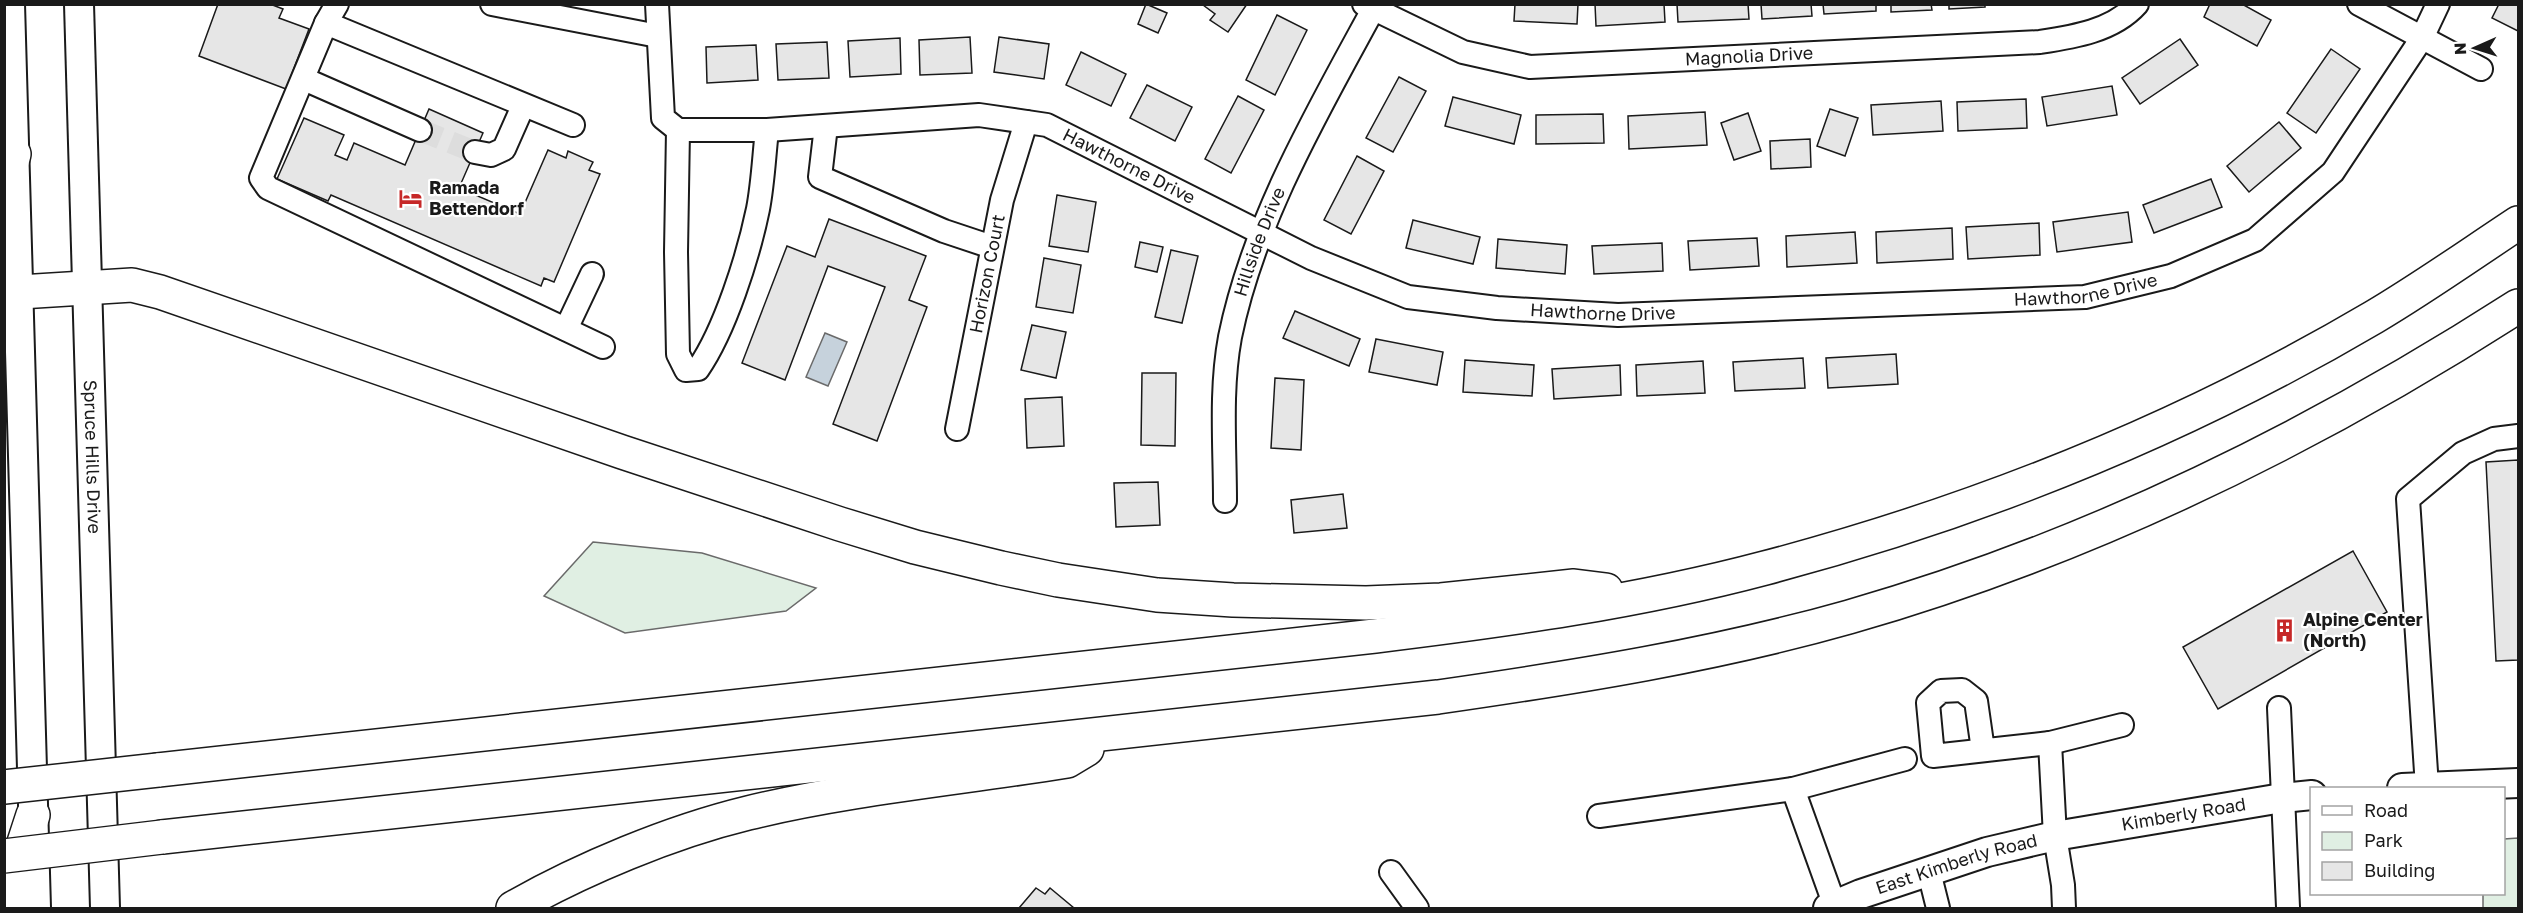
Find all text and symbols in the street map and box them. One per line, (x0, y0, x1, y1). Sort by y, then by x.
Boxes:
north arrow (2445, 18, 2505, 78)
street label: Magnolia Drive (1684, 41, 1814, 69)
text: N (2450, 42, 2470, 55)
street label: Hawthorne Drive (1059, 123, 1199, 208)
place label: Ramada Bettendorf (429, 176, 524, 219)
street label: Hillside Drive (1228, 183, 1289, 299)
hotel icon: Ramada Bettendorf (398, 185, 424, 211)
street label: Horizon Court (964, 213, 1009, 335)
street label: Hawthorne Drive (2013, 268, 2159, 310)
street label: Hawthorne Drive (1530, 298, 1676, 325)
street label: Spruce Hills Drive (80, 379, 106, 534)
place label: Alpine Center (North) (2303, 608, 2423, 651)
building icon: Alpine Center (North) (2272, 617, 2298, 643)
legend (2310, 787, 2505, 895)
street label: Kimberly Road (2120, 792, 2247, 835)
text: Road (2364, 799, 2408, 821)
street label: East Kimberly Road (1872, 829, 2039, 898)
text: Park (2364, 829, 2403, 851)
text: Building (2364, 859, 2435, 881)

